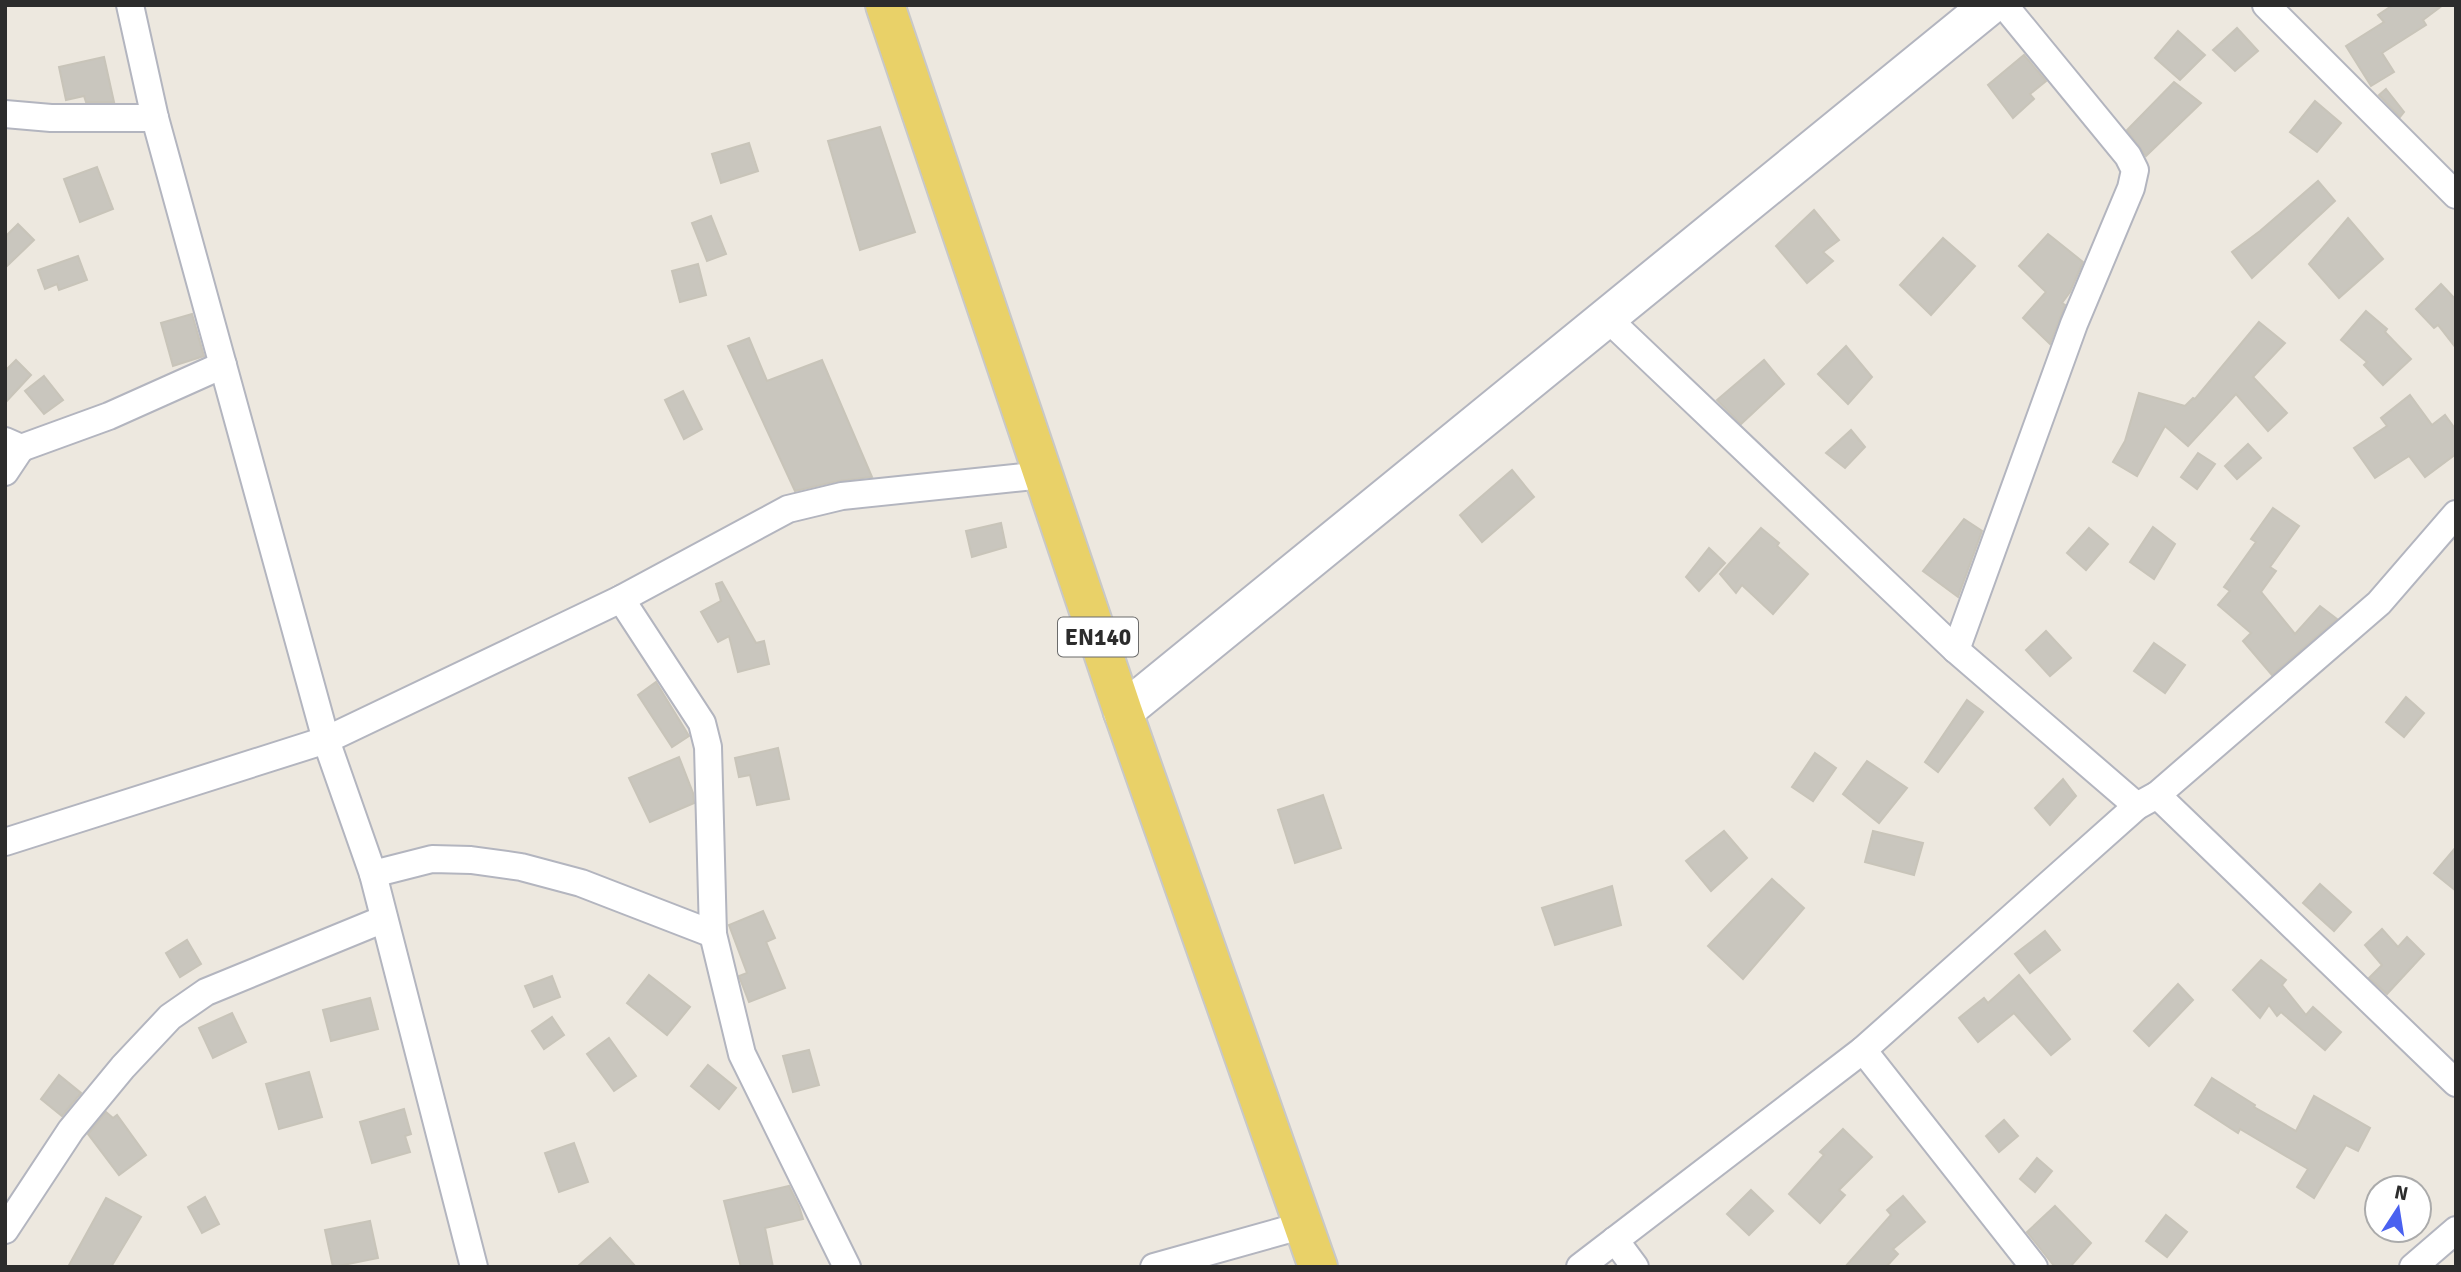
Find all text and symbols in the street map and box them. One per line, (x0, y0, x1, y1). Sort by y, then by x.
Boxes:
road number: EN140 (1058, 618, 1138, 656)
north arrow (2363, 1174, 2433, 1244)
text: N (2392, 1180, 2410, 1206)

